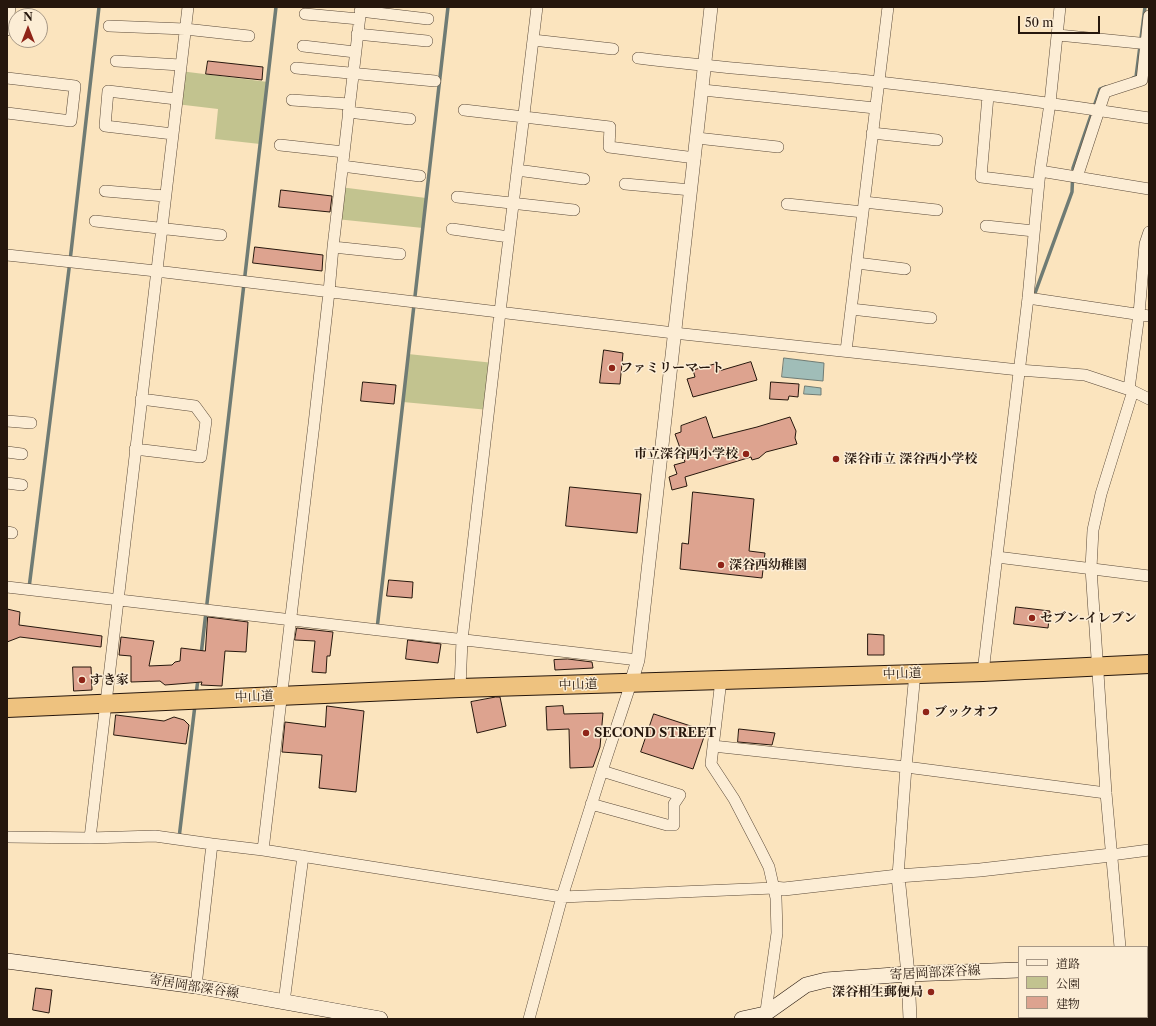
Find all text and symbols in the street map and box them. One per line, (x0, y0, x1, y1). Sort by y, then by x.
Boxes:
north arrow (8, 8, 48, 48)
scale bar (1020, 8, 1102, 34)
text: N (23, 10, 33, 24)
text: 50 m (1025, 15, 1054, 30)
place label: ファミリーマート (620, 360, 724, 376)
marker: ファミリーマート (607, 363, 617, 373)
place label: 市立深谷西小学校 (634, 446, 738, 462)
marker: 市立深谷西小学校 (741, 449, 751, 459)
place label: 深谷市立 深谷西小学校 (844, 451, 977, 467)
marker: 深谷市立 深谷西小学校 (831, 454, 841, 464)
place label: 深谷西幼稚園 (729, 557, 807, 573)
marker: 深谷西幼稚園 (716, 560, 726, 570)
place label: セブン-イレブン (1040, 610, 1137, 626)
marker: セブン-イレブン (1027, 613, 1037, 623)
street label: 中山道 (882, 666, 922, 682)
place label: すき家 (90, 672, 129, 688)
marker: すき家 (77, 675, 87, 685)
street label: 中山道 (558, 677, 598, 693)
street label: 中山道 (234, 689, 274, 705)
place label: ブックオフ (934, 704, 999, 720)
marker: ブックオフ (921, 707, 931, 717)
place label: SECOND STREET (594, 725, 716, 741)
marker: SECOND STREET (581, 728, 591, 738)
legend (1018, 946, 1148, 1018)
text: 道路 (1056, 956, 1080, 971)
street label: 寄居岡部深谷線 (889, 963, 981, 983)
street label: 寄居岡部深谷線 (148, 972, 240, 1002)
text: 公園 (1056, 976, 1080, 991)
place label: 深谷相生郵便局 (832, 984, 923, 1000)
marker: 深谷相生郵便局 (926, 987, 936, 997)
text: 建物 (1056, 996, 1080, 1011)

